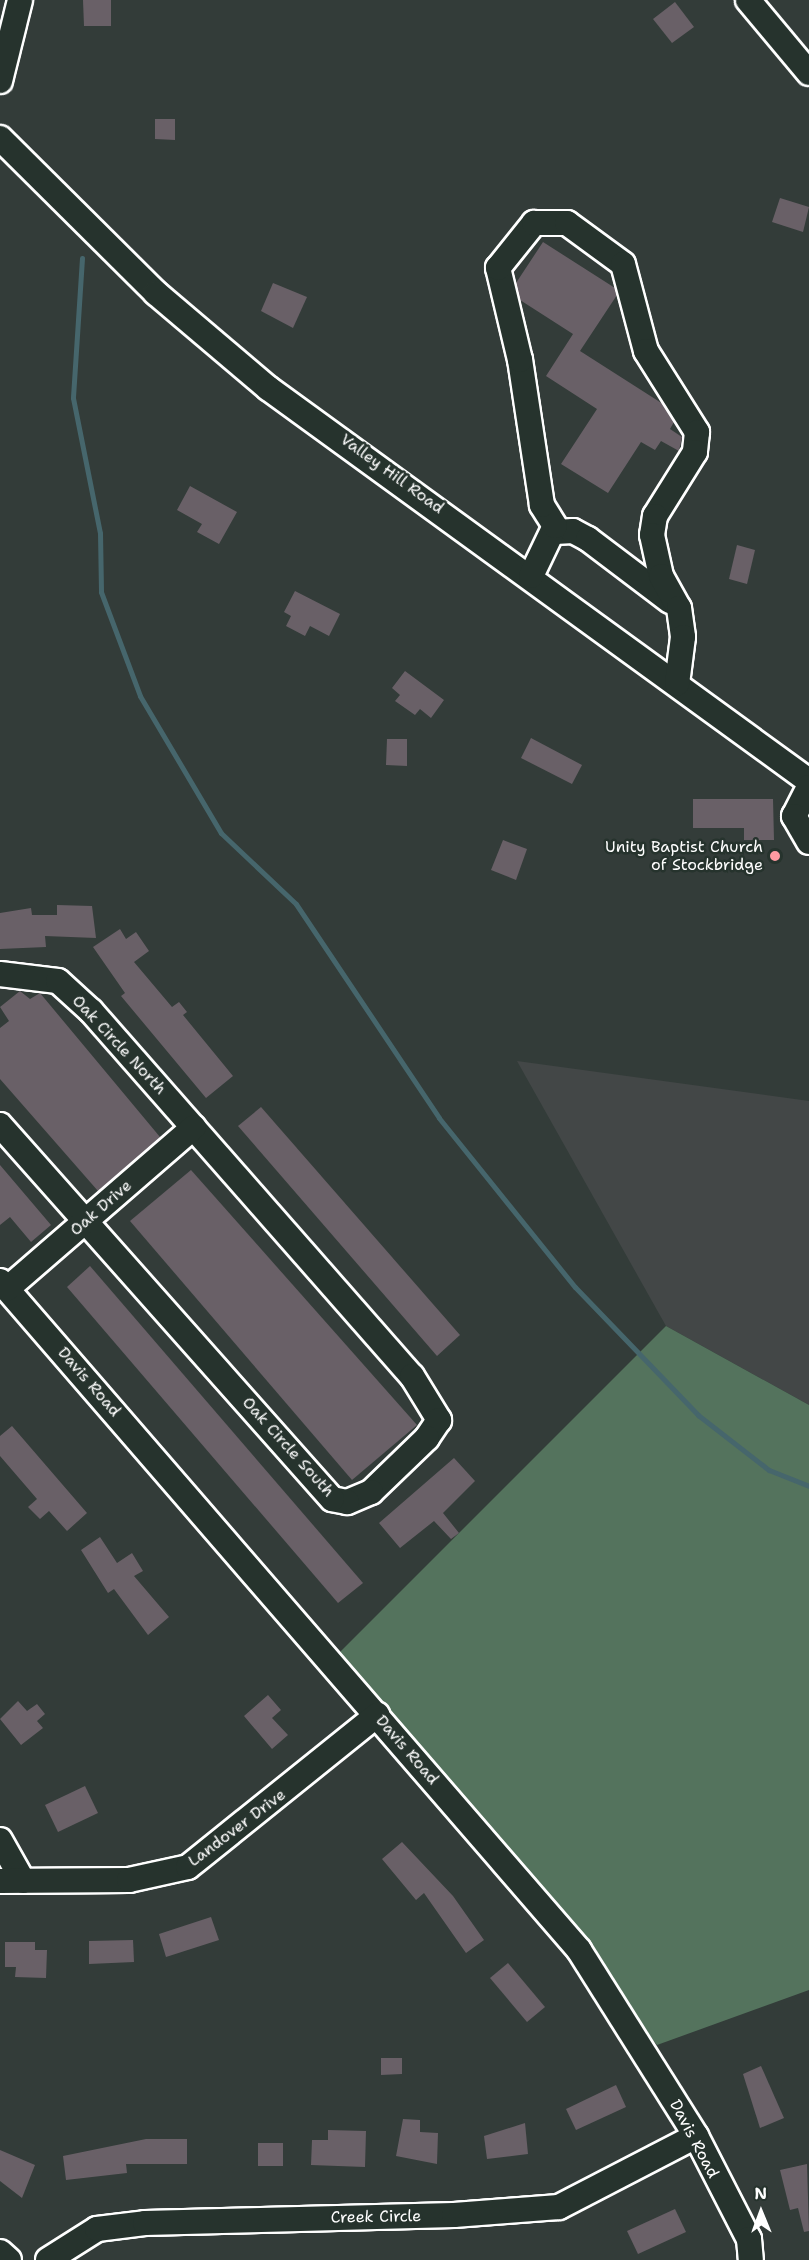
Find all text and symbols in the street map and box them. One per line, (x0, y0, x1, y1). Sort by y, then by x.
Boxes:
street label: Valley Hill Road (336, 430, 448, 518)
place label: Unity Baptist Church of Stockbridge (605, 837, 763, 875)
marker: Unity Baptist Church of Stockbridge (768, 849, 782, 863)
street label: Oak Circle North (68, 991, 170, 1099)
street label: Oak Drive (66, 1176, 136, 1240)
street label: Davis Road (54, 1343, 124, 1421)
street label: Oak Circle South (238, 1393, 338, 1501)
street label: Davis Road (372, 1711, 442, 1789)
street label: Landover Drive (184, 1785, 290, 1871)
street label: Davis Road (665, 2097, 723, 2181)
north arrow (731, 2182, 791, 2242)
text: N (754, 2183, 767, 2204)
street label: Creek Circle (331, 2207, 421, 2227)

